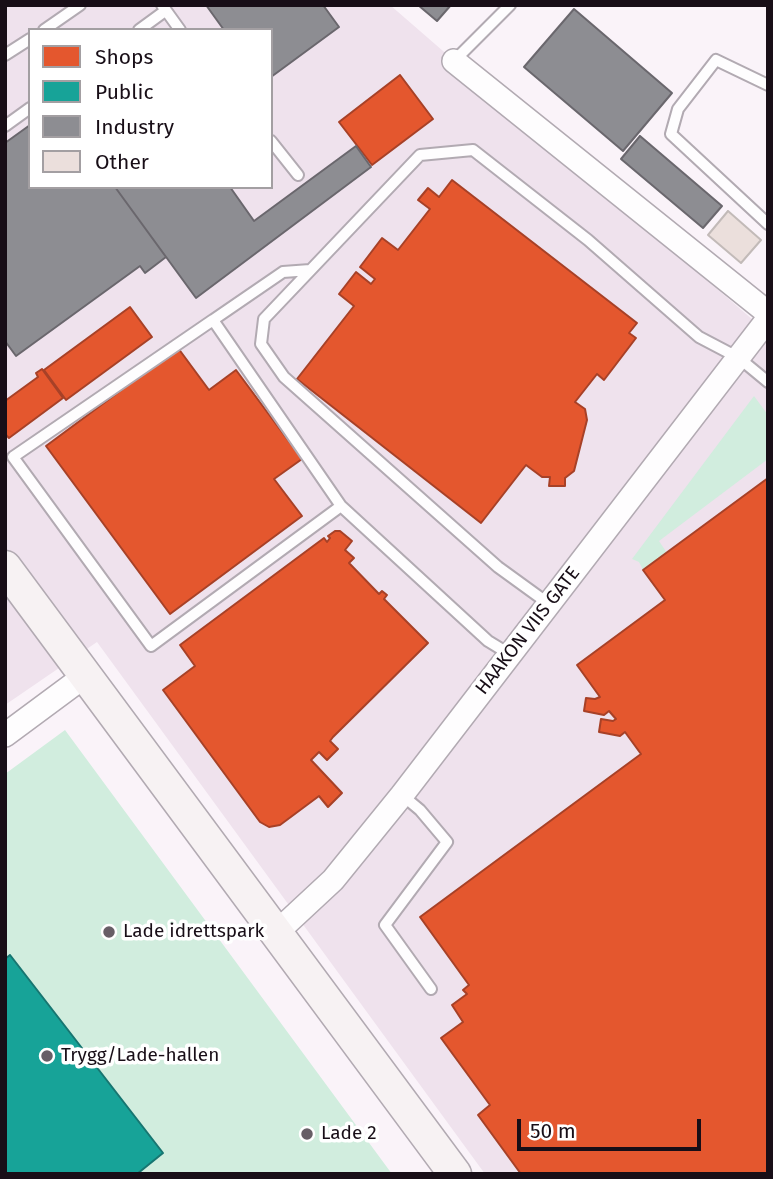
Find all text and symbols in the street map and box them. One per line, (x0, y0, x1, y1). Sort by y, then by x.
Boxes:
legend (28, 28, 273, 189)
text: Shops (95, 44, 153, 70)
text: Public (95, 79, 153, 105)
text: Industry (95, 114, 174, 140)
text: Other (95, 149, 149, 175)
street label: HAAKON VIIS GATE (471, 563, 585, 699)
place label: Lade idrettspark (123, 921, 264, 943)
marker: Lade idrettspark (101, 924, 117, 940)
place label: Trygg/Lade-hallen (61, 1045, 219, 1067)
marker: Trygg/Lade-hallen (39, 1048, 55, 1064)
scale bar (521, 1106, 705, 1150)
text: 50 m (530, 1118, 576, 1144)
place label: Lade 2 (321, 1123, 377, 1145)
marker: Lade 2 (299, 1126, 315, 1142)

